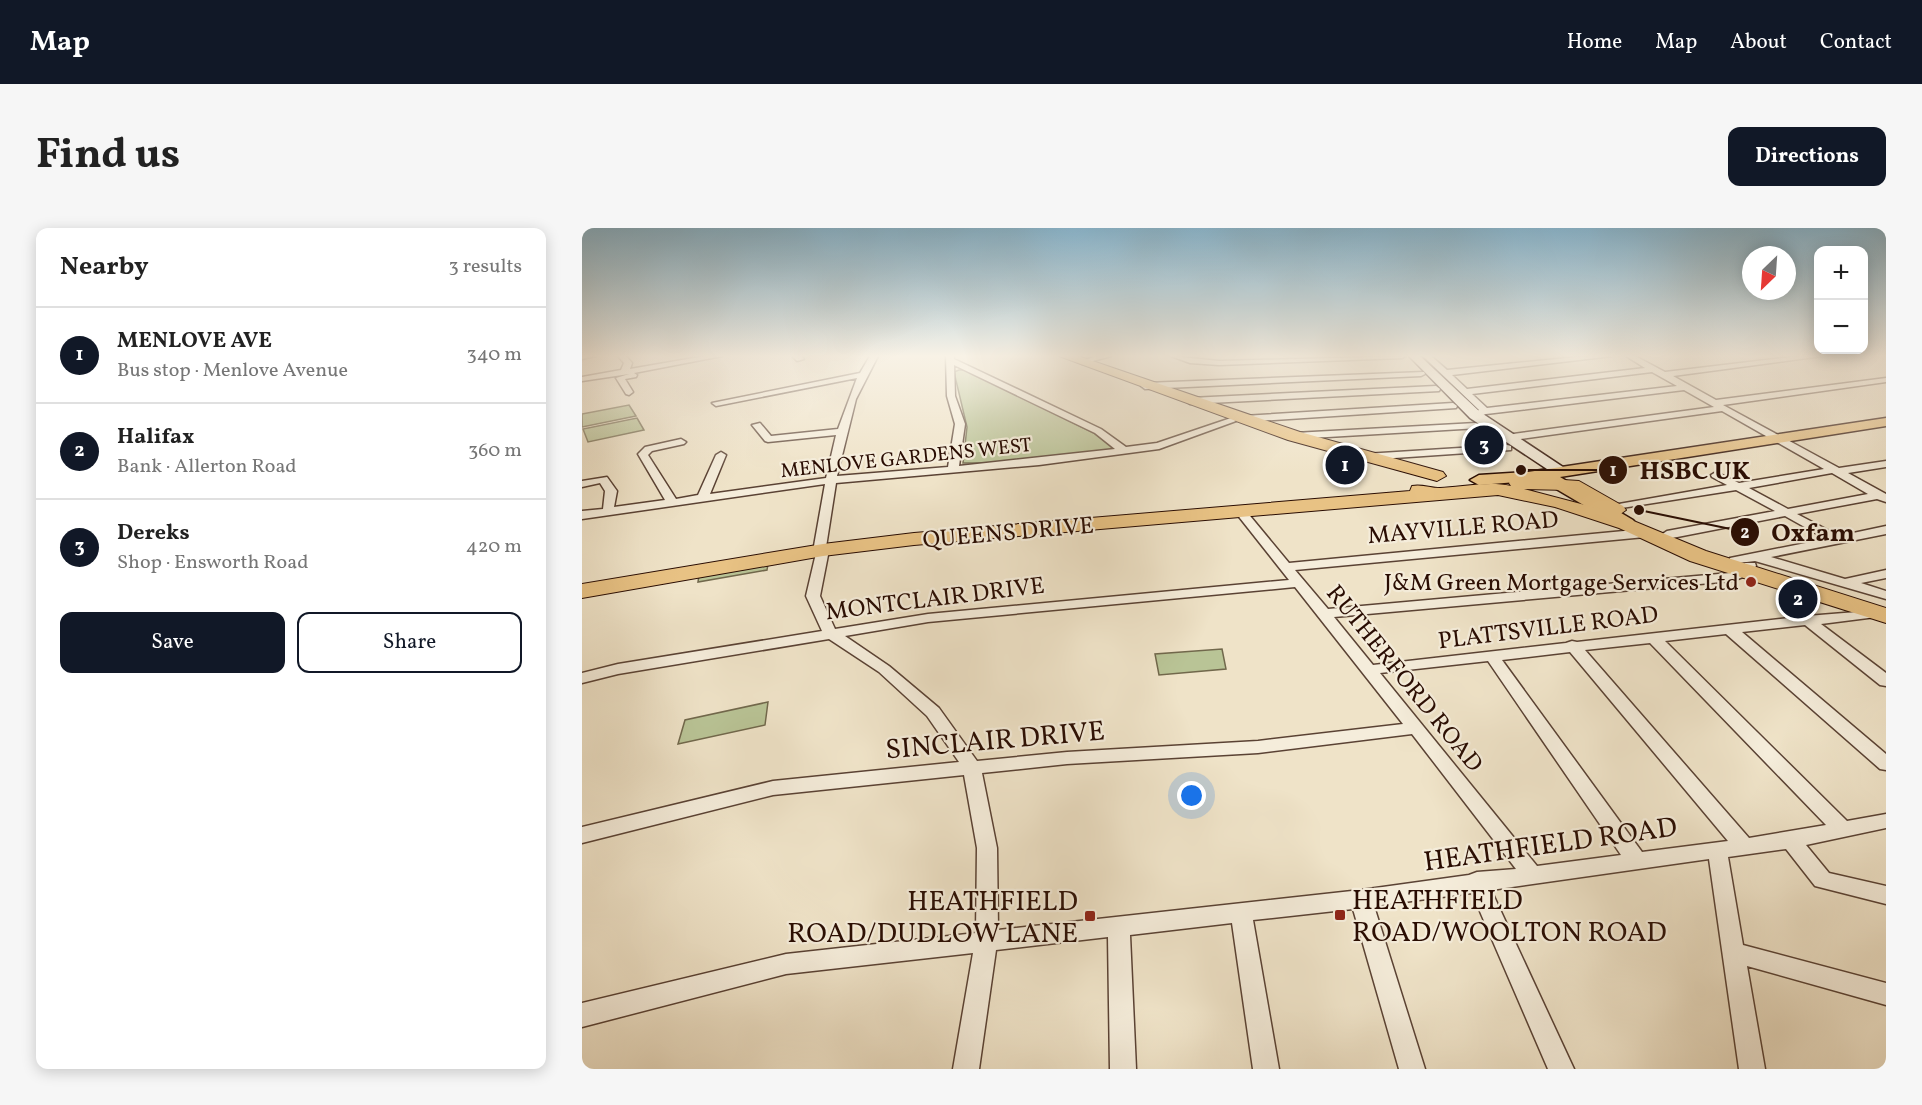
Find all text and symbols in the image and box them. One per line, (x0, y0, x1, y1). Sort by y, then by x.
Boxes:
text: Map (30, 23, 90, 62)
text: Home (1567, 28, 1622, 57)
text: Map (1655, 28, 1697, 57)
text: About (1730, 28, 1787, 57)
text: Contact (1820, 28, 1892, 57)
text: Find us (36, 127, 180, 186)
button: Directions (1728, 127, 1886, 186)
north arrow (1742, 246, 1796, 300)
map controls (1814, 246, 1868, 354)
button: + (1814, 246, 1868, 300)
text: Nearby (60, 249, 149, 285)
text: 3 results (448, 253, 522, 281)
button: − (1814, 300, 1868, 354)
text: MENLOVE AVE (117, 326, 272, 357)
text: 1 (75, 341, 84, 369)
text: 340 m (466, 341, 522, 369)
text: Bus stop · Menlove Avenue (117, 357, 348, 385)
text: Halifax (117, 422, 194, 453)
pin: 3 (1464, 422, 1504, 468)
street label: MENLOVE GARDENS WEST (779, 432, 1033, 486)
text: 2 (74, 437, 85, 465)
text: 360 m (468, 437, 522, 465)
pin: 1 (1326, 442, 1365, 488)
callout: HSBC UK (1598, 448, 1763, 492)
text: Bank · Allerton Road (117, 453, 297, 481)
text: HSBC UK (1640, 454, 1751, 490)
text: 1 (1609, 459, 1617, 484)
street label: MAYVILLE ROAD (1366, 504, 1560, 554)
street label: QUEENS DRIVE (921, 510, 1095, 558)
callout: Oxfam (1730, 510, 1867, 554)
text: Oxfam (1771, 516, 1855, 552)
text: Dereks (117, 518, 190, 549)
text: 2 (1740, 521, 1750, 546)
text: 3 (74, 533, 85, 561)
text: 420 m (466, 533, 522, 561)
text: Shop · Ensworth Road (117, 549, 309, 577)
place label: J&M Green Mortgage Services Ltd (1384, 567, 1739, 601)
street label: MONTCLAIR DRIVE (824, 570, 1047, 630)
marker: J&M Green Mortgage Services Ltd (1744, 575, 1758, 589)
pin: 2 (1778, 576, 1818, 622)
street label: RUTHERFORD ROAD (1317, 578, 1490, 780)
street label: PLATTSVILLE ROAD (1436, 599, 1660, 659)
button: Save (60, 612, 285, 673)
button: Share (297, 612, 522, 673)
street label: SINCLAIR DRIVE (884, 712, 1107, 771)
your location (1177, 781, 1206, 810)
street label: HEATHFIELD ROAD (1421, 808, 1680, 883)
place label: HEATHFIELD ROAD/WOOLTON ROAD (1352, 882, 1667, 953)
place label: HEATHFIELD ROAD/DUDLOW LANE (787, 883, 1078, 954)
marker: HEATHFIELD ROAD/WOOLTON ROAD (1333, 908, 1347, 922)
marker: HEATHFIELD ROAD/DUDLOW LANE (1083, 909, 1097, 923)

